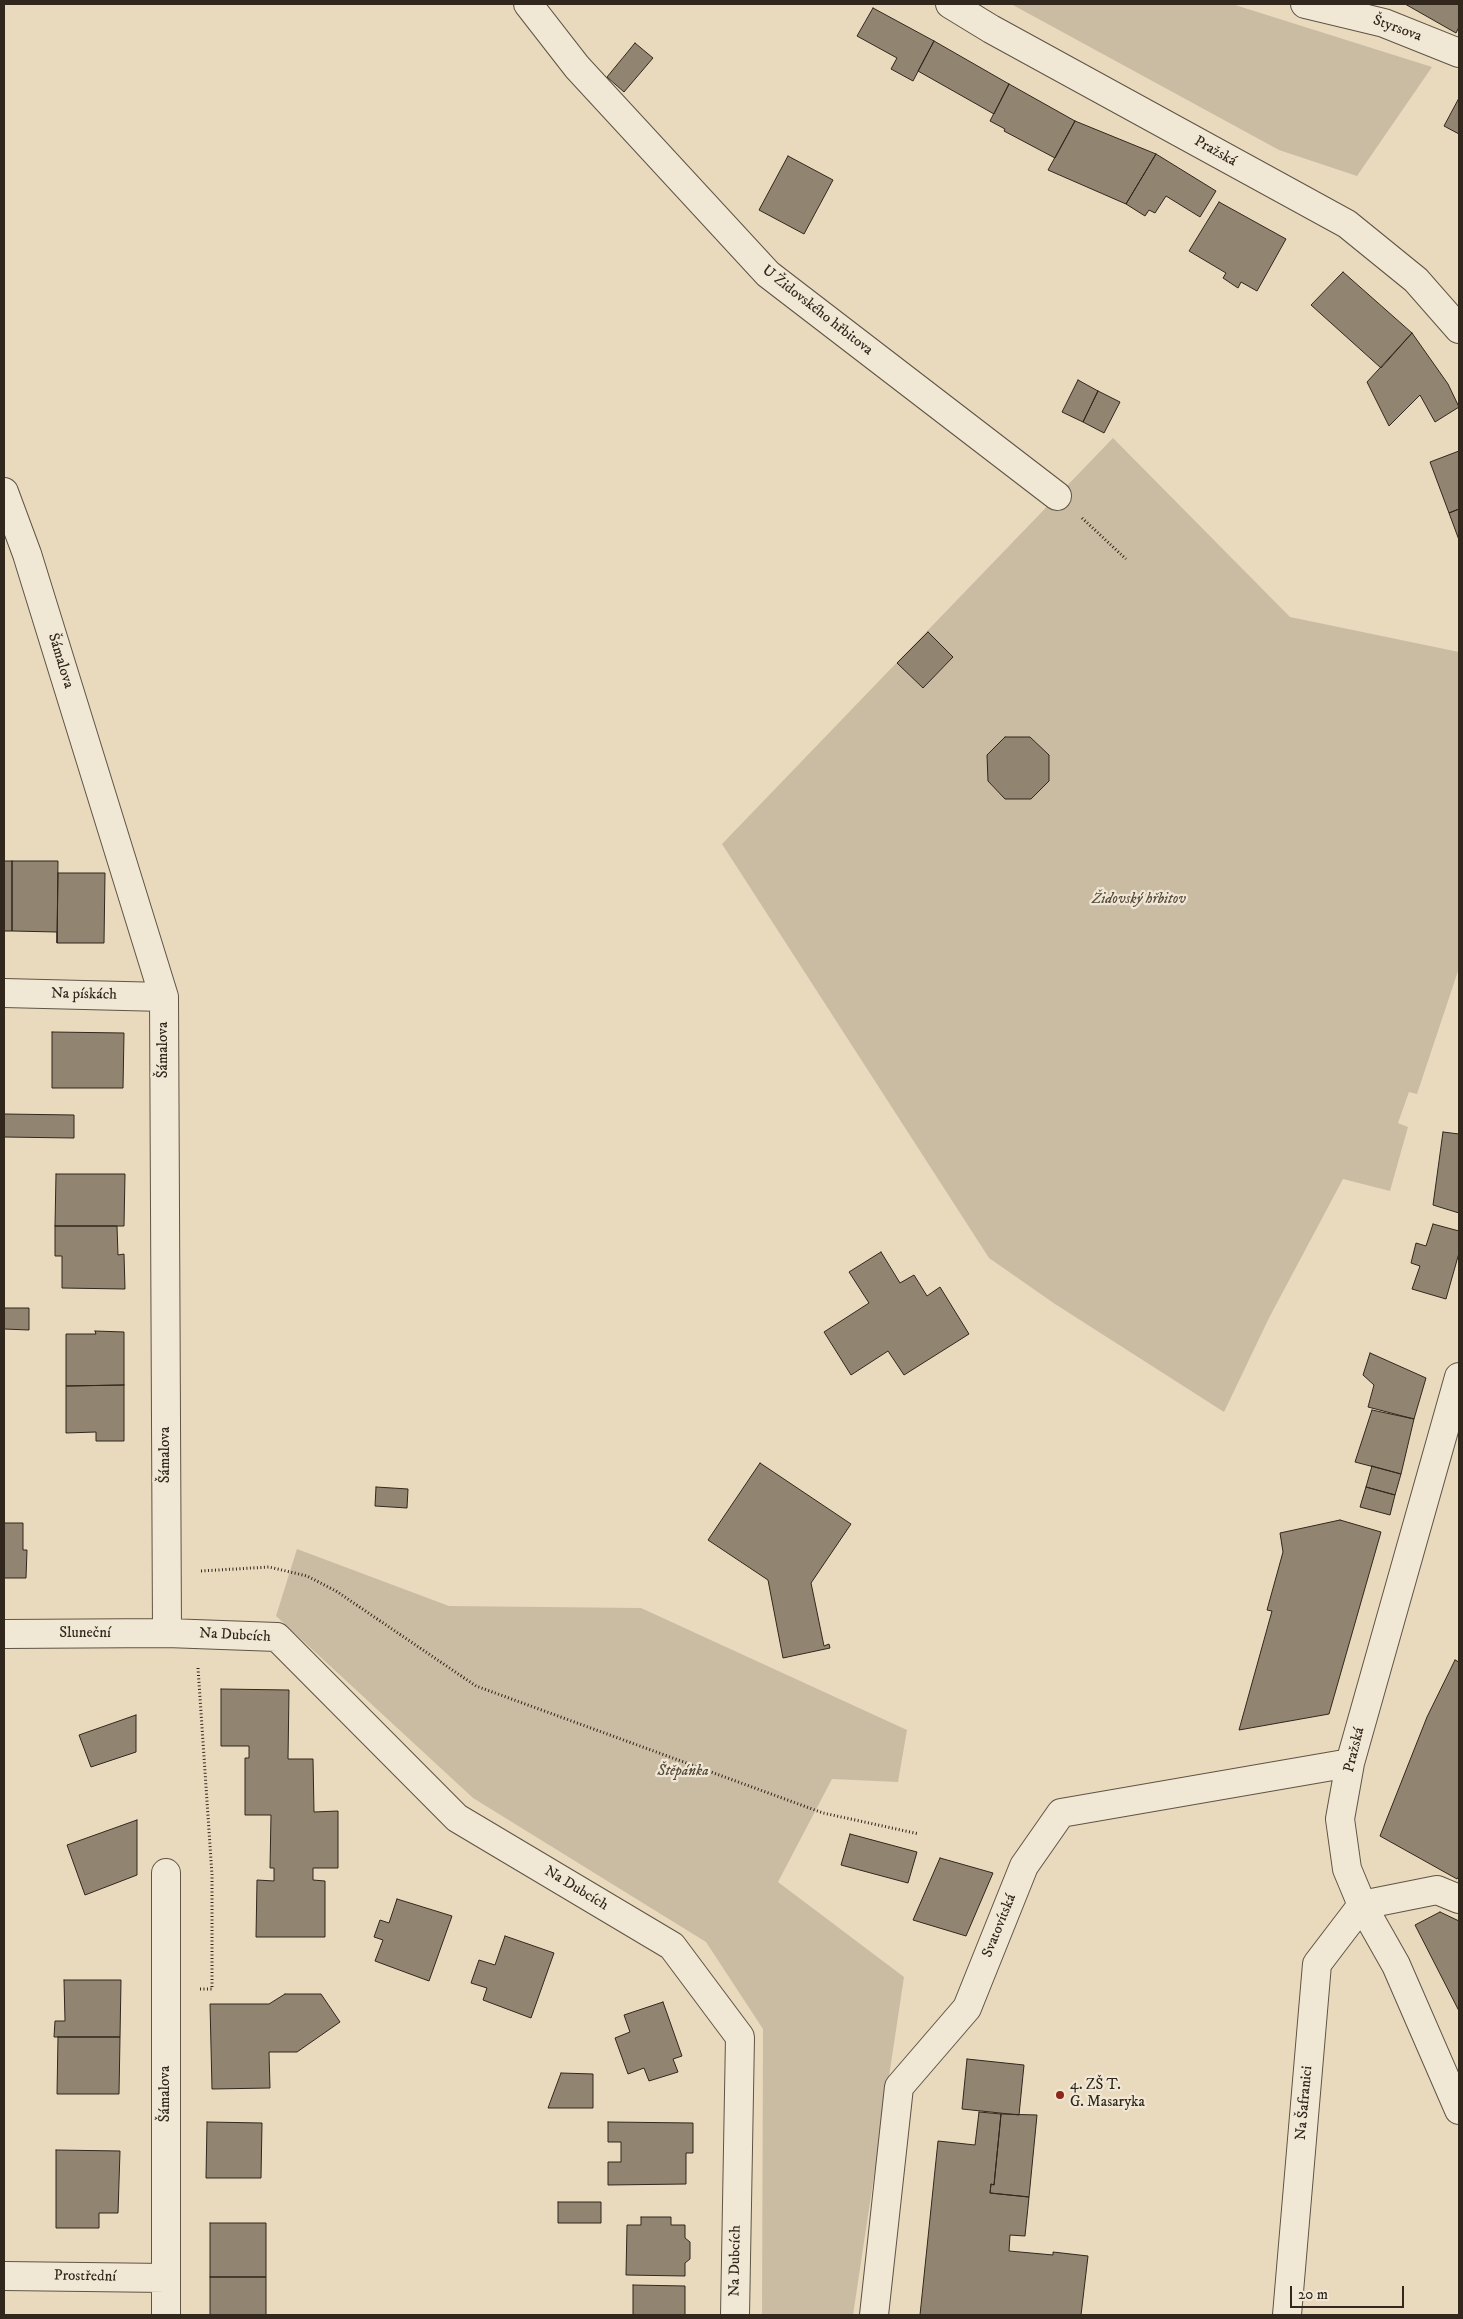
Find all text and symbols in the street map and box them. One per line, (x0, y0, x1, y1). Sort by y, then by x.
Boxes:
street label: Štyrsova (1370, 12, 1424, 46)
street label: Pražská (1191, 133, 1239, 171)
street label: U Židovského hřbitova (758, 262, 876, 360)
street label: Šámalova (43, 631, 77, 691)
park label: Židovský hřbitov (1092, 891, 1186, 909)
street label: Na pískách (51, 985, 117, 1005)
street label: Šámalova (155, 1022, 173, 1078)
street label: Šámalova (157, 1427, 175, 1483)
street label: Sluneční (59, 1625, 111, 1643)
street label: Na Dubcích (199, 1625, 271, 1647)
street label: Pražská (1341, 1726, 1369, 1774)
park label: Štěpánka (657, 1763, 709, 1781)
street label: Na Dubcích (541, 1863, 611, 1915)
street label: Svatovítská (979, 1892, 1021, 1960)
street label: Na Šafranici (1293, 2065, 1317, 2141)
street label: Šámalova (157, 2066, 175, 2122)
place label: 4. ZŠ T. G. Masaryka (1070, 2077, 1145, 2112)
marker: 4. ZŠ T. G. Masaryka (1054, 2089, 1066, 2101)
street label: Na Dubcích (726, 2225, 746, 2297)
street label: Prostřední (54, 2267, 116, 2287)
scale bar (1293, 2276, 1407, 2308)
text: 20 m (1298, 2285, 1328, 2304)

